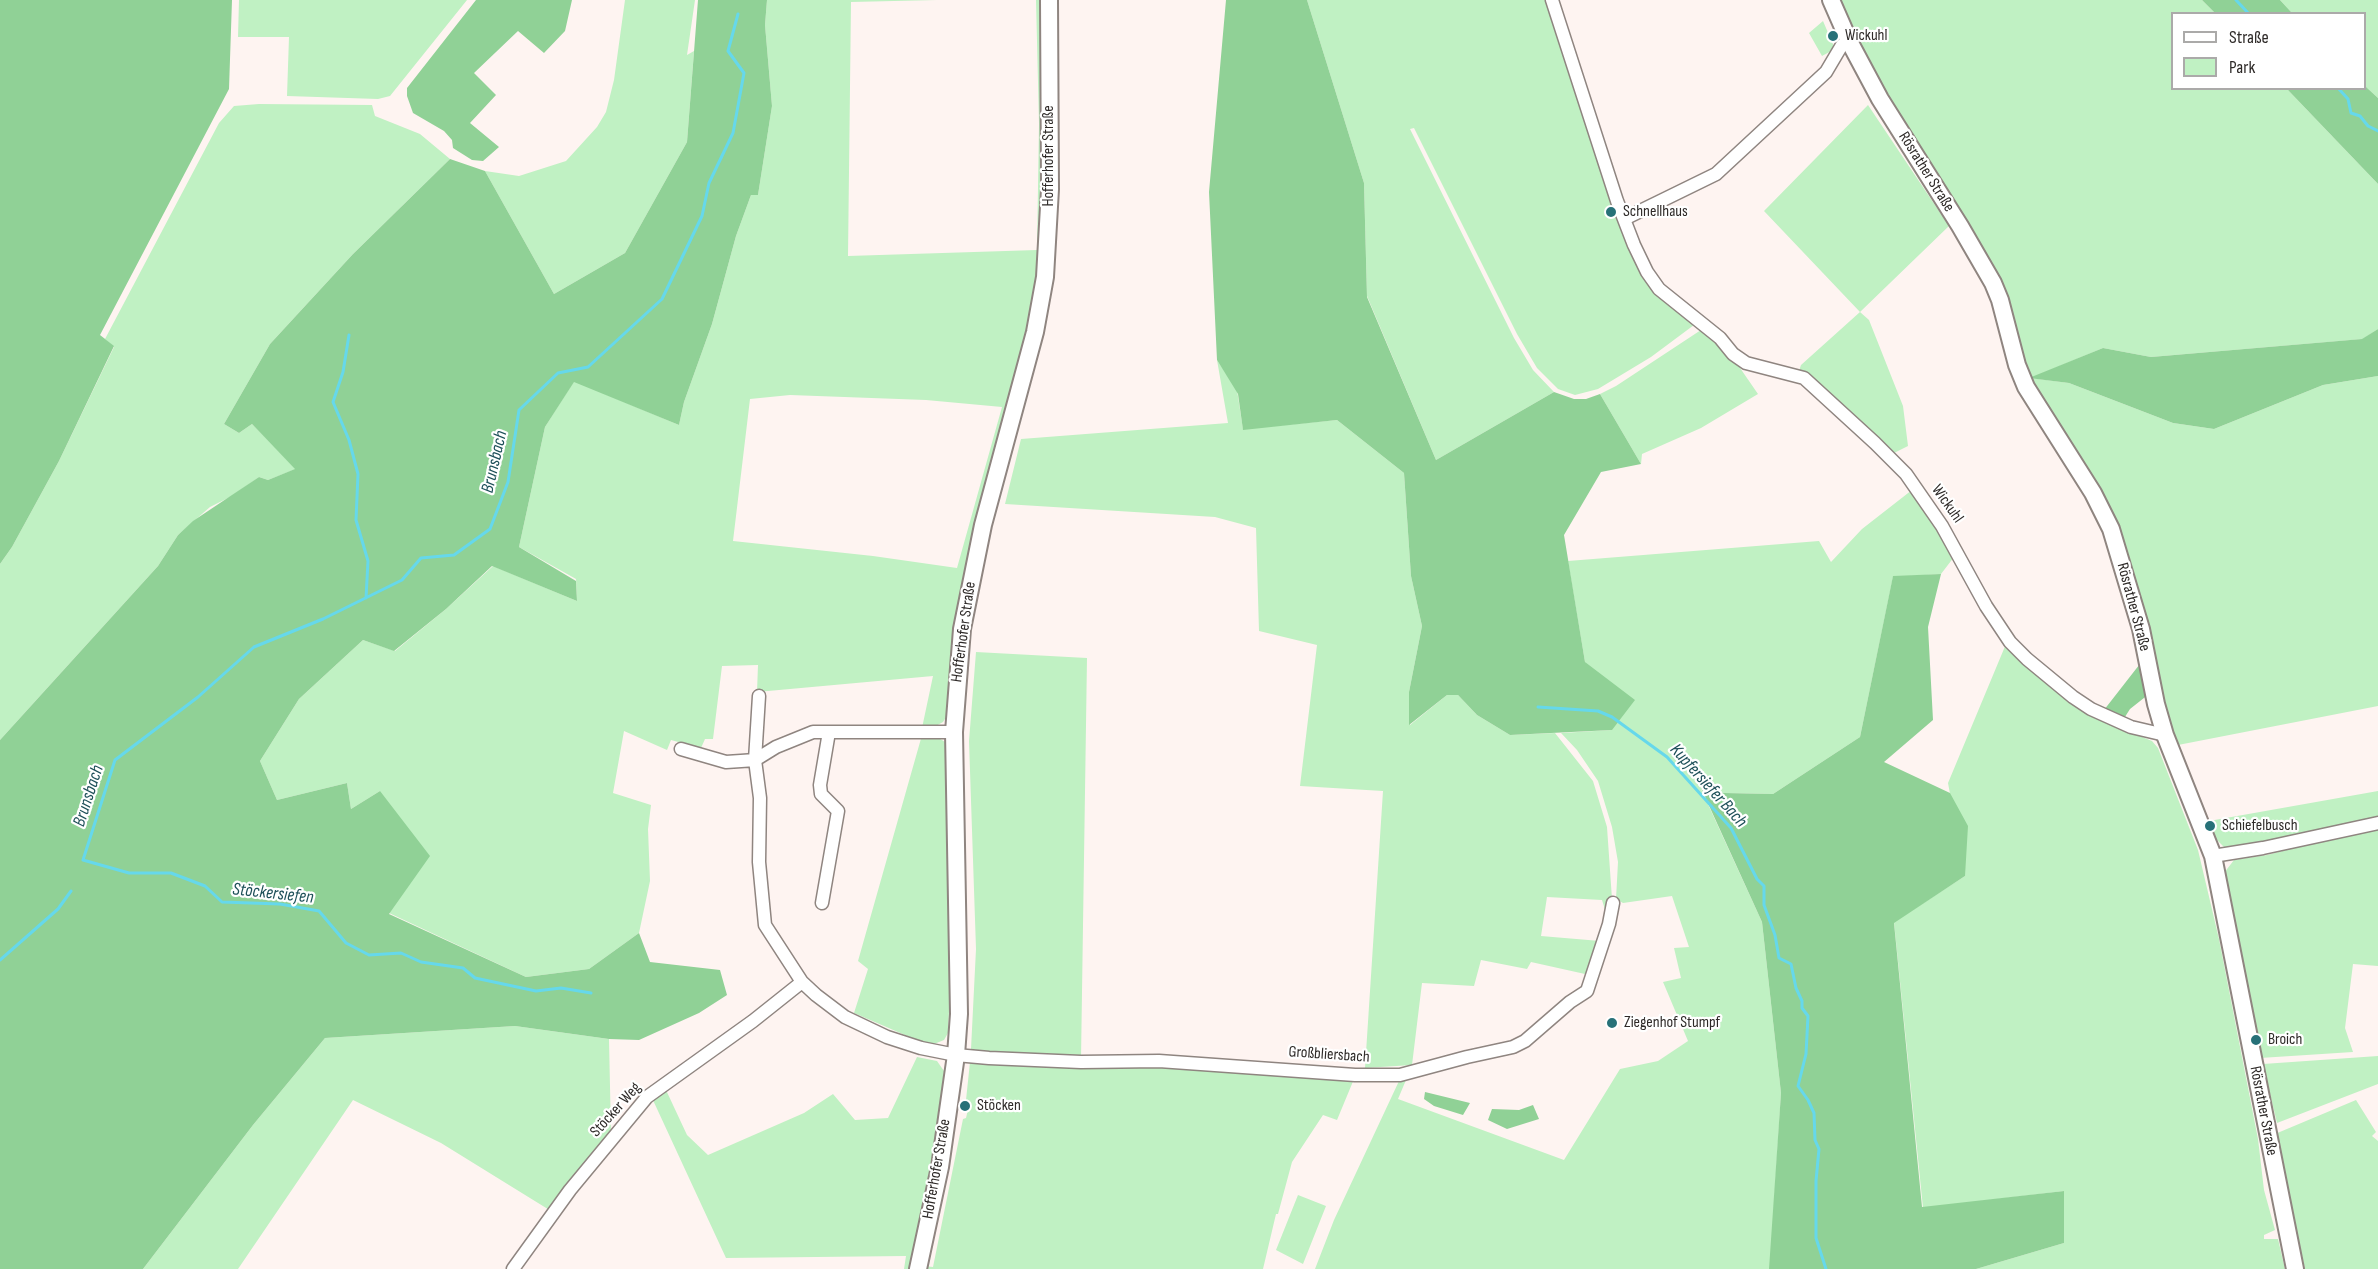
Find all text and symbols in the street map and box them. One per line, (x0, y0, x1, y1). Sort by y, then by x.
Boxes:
legend (2171, 12, 2366, 90)
place label: Wickuhl (1845, 26, 1887, 46)
text: Straße (2229, 27, 2269, 48)
marker: Wickuhl (1826, 29, 1840, 43)
text: Park (2229, 57, 2255, 78)
street label: Hofferhofer Straße (1039, 105, 1059, 207)
street label: Rösrather Straße (1894, 128, 1958, 216)
place label: Schnellhaus (1623, 202, 1688, 222)
marker: Schnellhaus (1604, 205, 1618, 219)
water label: Brunsbach (477, 429, 513, 495)
street label: Wickuhl (1927, 481, 1967, 527)
street label: Rösrather Straße (2112, 561, 2154, 653)
street label: Hofferhofer Straße (947, 581, 981, 683)
water label: Kupfersiefer Bach (1665, 740, 1751, 832)
water label: Brunsbach (69, 763, 109, 829)
place label: Schiefelbusch (2222, 816, 2298, 836)
marker: Schiefelbusch (2203, 819, 2217, 833)
water label: Stöckersiefen (231, 879, 315, 909)
place label: Ziegenhof Stumpf (1624, 1013, 1720, 1033)
marker: Ziegenhof Stumpf (1605, 1016, 1619, 1030)
place label: Broich (2268, 1030, 2302, 1050)
marker: Broich (2249, 1033, 2263, 1047)
street label: Großbliersbach (1288, 1043, 1370, 1067)
street label: Rösrather Straße (2245, 1065, 2281, 1157)
street label: Stöcker Weg (586, 1079, 646, 1141)
place label: Stöcken (977, 1096, 1021, 1116)
marker: Stöcken (958, 1099, 972, 1113)
street label: Hofferhofer Straße (919, 1117, 955, 1221)

